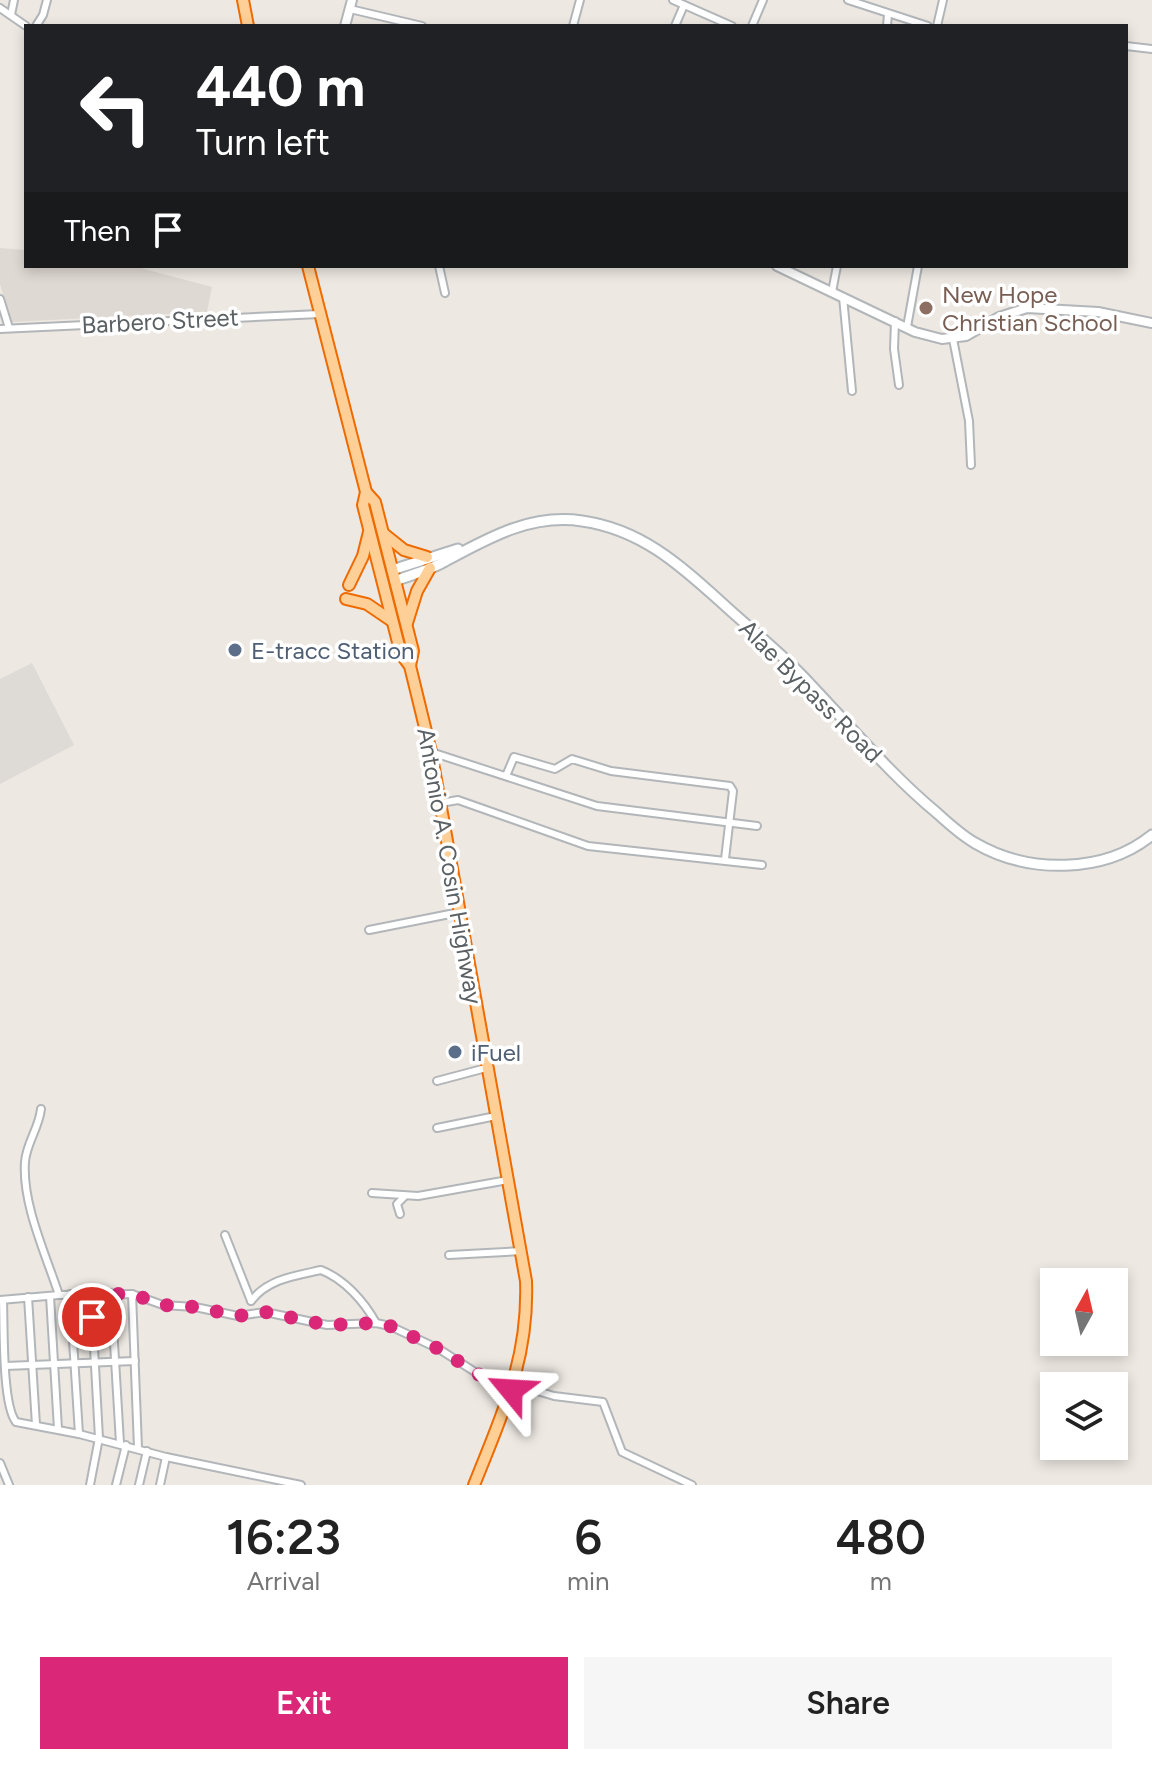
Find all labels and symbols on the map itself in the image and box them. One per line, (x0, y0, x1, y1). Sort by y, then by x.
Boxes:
place label: New Hope Christian School (942, 280, 1118, 337)
marker: New Hope Christian School (917, 299, 935, 317)
street label: Barbero Street (81, 302, 239, 340)
street label: Alae Bypass Road (734, 614, 888, 768)
place label: E-tracc Station (251, 636, 414, 665)
marker: E-tracc Station (226, 641, 244, 659)
street label: Antonio A. Cosin Highway (411, 726, 489, 1007)
place label: iFuel (471, 1038, 521, 1067)
marker: iFuel (446, 1043, 464, 1061)
north arrow (1040, 1268, 1128, 1356)
pin (58, 1283, 126, 1351)
position arrow (469, 1348, 553, 1432)

